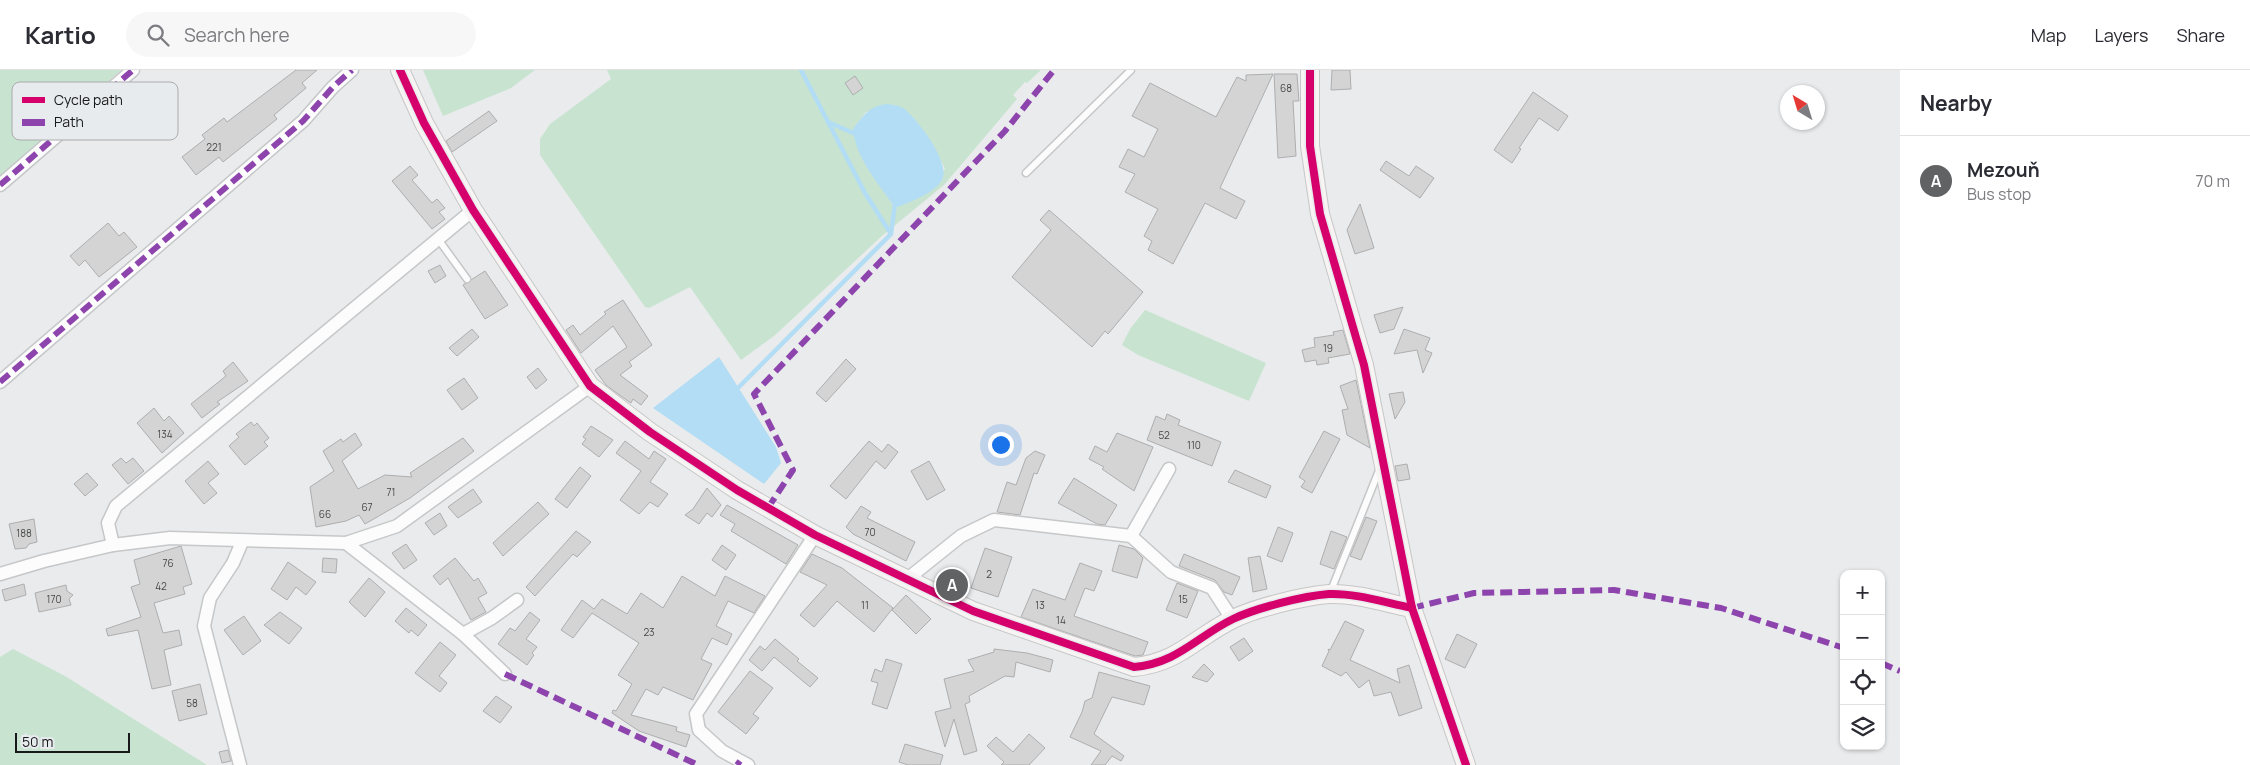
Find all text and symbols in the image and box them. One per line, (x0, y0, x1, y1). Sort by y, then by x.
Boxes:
search box (126, 12, 476, 57)
text: Kartio (25, 18, 96, 51)
icon: search (144, 21, 172, 49)
text: Search here (184, 22, 290, 48)
text: Map (2031, 23, 2066, 47)
text: Layers (2094, 23, 2148, 47)
text: Share (2176, 23, 2225, 47)
house number: 68 (1280, 81, 1292, 95)
legend (12, 82, 178, 140)
north arrow (1780, 85, 1825, 130)
text: Nearby (1920, 89, 1992, 117)
text: Cycle path (54, 90, 123, 109)
text: Path (54, 112, 84, 131)
house number: 221 (206, 140, 222, 154)
text: Mezouň (1967, 157, 2040, 183)
text: A (1931, 170, 1941, 192)
text: 70 m (2195, 170, 2230, 192)
text: Bus stop (1967, 183, 2031, 205)
house number: 19 (1323, 341, 1333, 355)
house number: 134 (157, 427, 173, 441)
house number: 52 (1158, 428, 1170, 442)
your location (988, 432, 1014, 458)
house number: 110 (1187, 438, 1201, 452)
house number: 71 (387, 485, 395, 499)
house number: 67 (361, 500, 373, 514)
house number: 66 (319, 507, 331, 521)
house number: 70 (864, 525, 876, 539)
house number: 188 (16, 526, 32, 540)
house number: 76 (162, 556, 174, 570)
pin: A (936, 566, 968, 604)
house number: 2 (986, 567, 992, 581)
map controls (1840, 570, 1885, 750)
button: + (1840, 570, 1885, 615)
house number: 42 (155, 579, 167, 593)
house number: 170 (46, 592, 62, 606)
house number: 15 (1178, 592, 1188, 606)
house number: 11 (861, 598, 869, 612)
house number: 13 (1035, 598, 1045, 612)
house number: 14 (1056, 613, 1066, 627)
button: − (1840, 615, 1885, 660)
house number: 23 (643, 625, 655, 639)
button: locate (1840, 660, 1885, 705)
house number: 58 (186, 696, 198, 710)
button: layers (1840, 705, 1885, 750)
scale bar (15, 730, 130, 753)
text: 50 m (22, 732, 53, 751)

